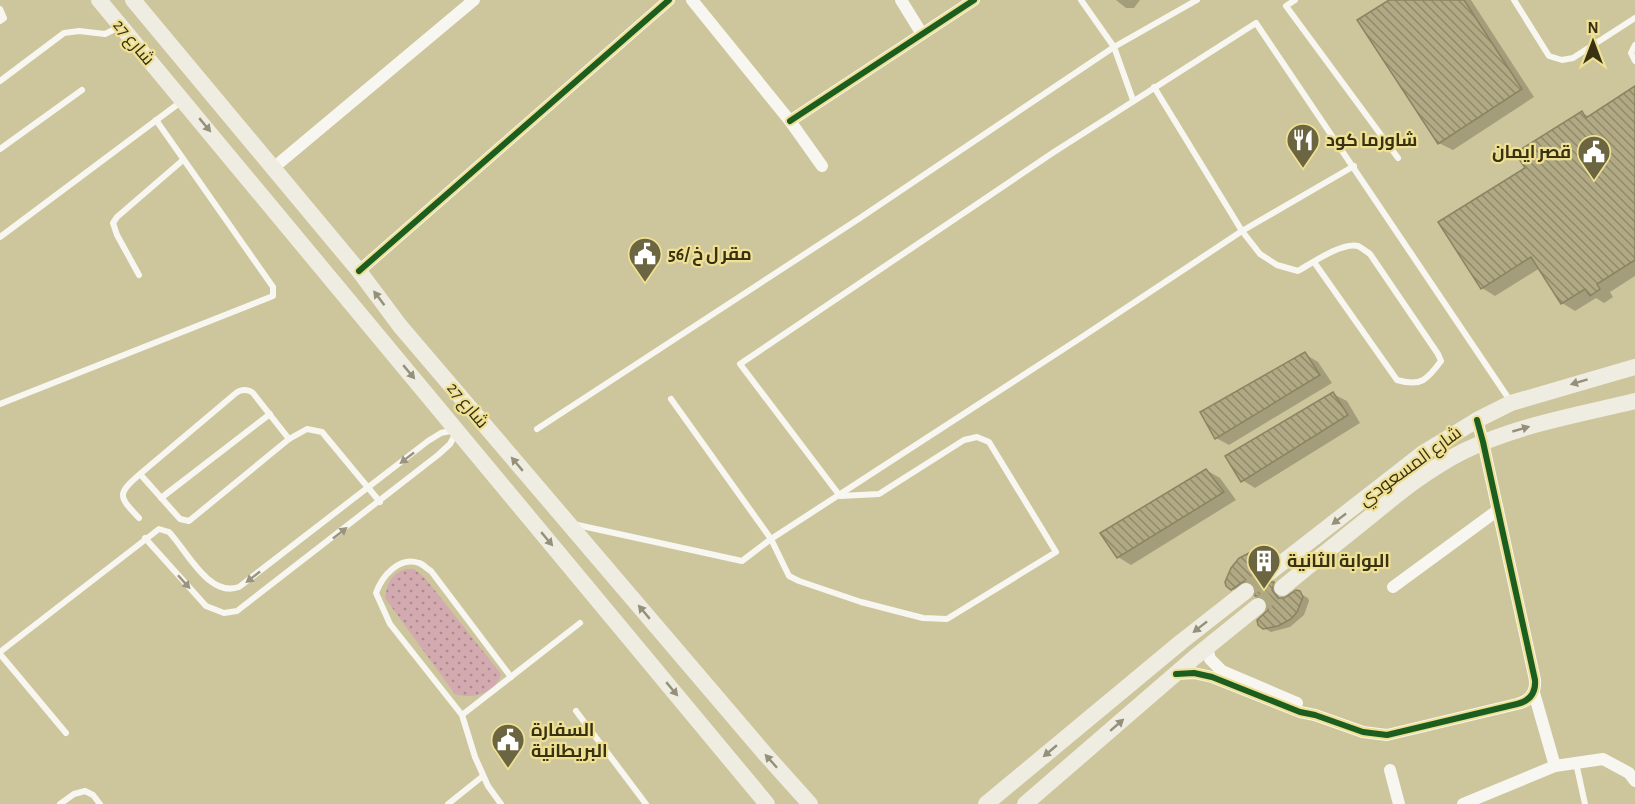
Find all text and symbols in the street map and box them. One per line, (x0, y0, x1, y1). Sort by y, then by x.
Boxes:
north arrow (1563, 12, 1623, 72)
street label: شارع 27 (108, 16, 158, 70)
text: N (1587, 20, 1599, 36)
one-way arrow (198, 117, 211, 133)
restaurant icon: شاورما كود (1285, 122, 1321, 169)
place label: شاورما كود (1326, 131, 1417, 151)
public building icon: قصر ايمان (1576, 134, 1612, 181)
place label: قصر ايمان (1492, 144, 1571, 163)
public building icon: مقر ل خ /56 (627, 236, 663, 283)
place label: مقر ل خ /56 (668, 246, 752, 266)
one-way arrow (373, 290, 386, 306)
one-way arrow (402, 365, 415, 380)
one-way arrow (1570, 378, 1588, 387)
street label: شارع 27 (442, 379, 492, 433)
street label: شارع المسعودي (1355, 423, 1468, 513)
one-way arrow (1512, 424, 1530, 433)
one-way arrow (399, 451, 414, 463)
one-way arrow (511, 456, 524, 472)
one-way arrow (1331, 512, 1346, 524)
one-way arrow (332, 526, 348, 539)
one-way arrow (541, 531, 553, 546)
building icon: البوابة الثانية (1246, 543, 1282, 590)
place label: البوابة الثانية (1287, 552, 1390, 572)
one-way arrow (245, 571, 260, 583)
one-way arrow (177, 574, 190, 589)
one-way arrow (638, 605, 651, 620)
one-way arrow (1192, 621, 1208, 634)
one-way arrow (665, 681, 678, 697)
one-way arrow (1109, 719, 1124, 732)
public building icon: السفارة البريطانية (490, 722, 526, 769)
place label: السفارة البريطانية (531, 722, 608, 762)
one-way arrow (1042, 745, 1057, 757)
one-way arrow (764, 753, 778, 768)

